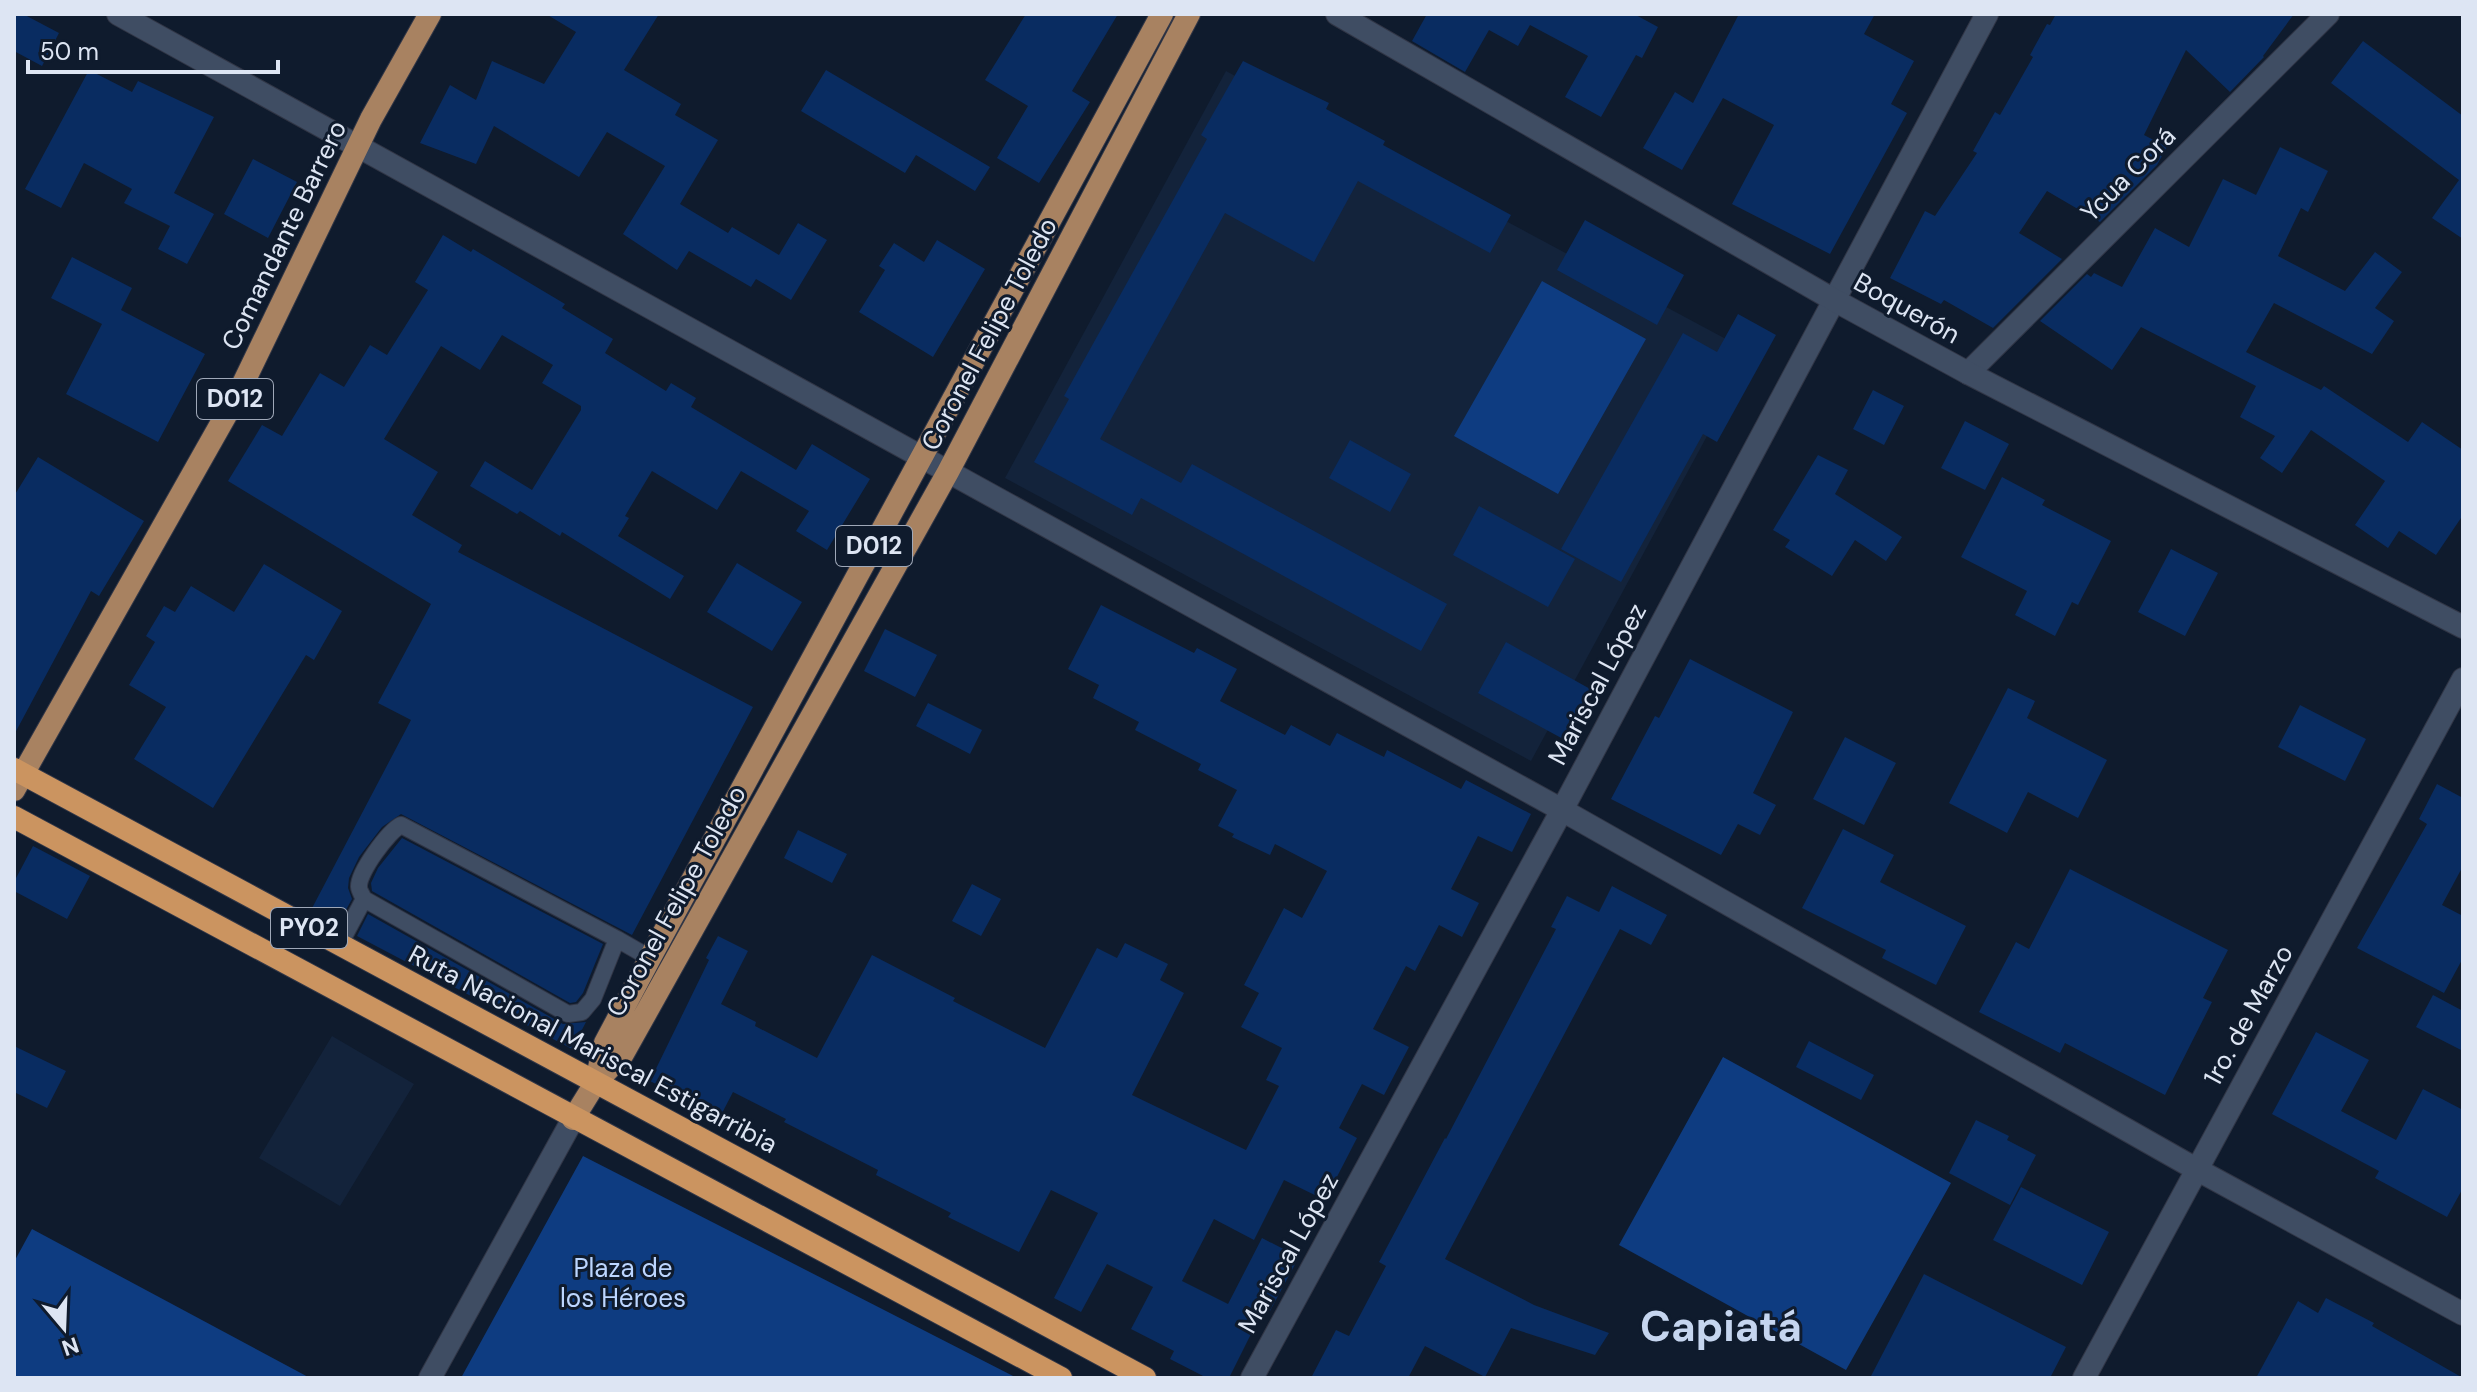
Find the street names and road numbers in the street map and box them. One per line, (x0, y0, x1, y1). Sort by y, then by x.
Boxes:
street label: Comandante Barrero (214, 115, 354, 355)
street label: Ycua Corá (2073, 119, 2183, 229)
street label: Coronel Felipe Toledo (913, 212, 1065, 456)
street label: Boquerón (1848, 265, 1966, 351)
road number: D012 (197, 379, 273, 419)
road number: D012 (836, 526, 912, 566)
street label: Mariscal López (1540, 597, 1654, 771)
street label: Coronel Felipe Toledo (598, 779, 754, 1023)
road number: PY02 (271, 908, 347, 948)
street label: Ruta Nacional Mariscal Estigarribia (403, 937, 783, 1161)
street label: 1ro. de Marzo (2195, 939, 2301, 1091)
street label: Mariscal López (1230, 1167, 1346, 1339)

